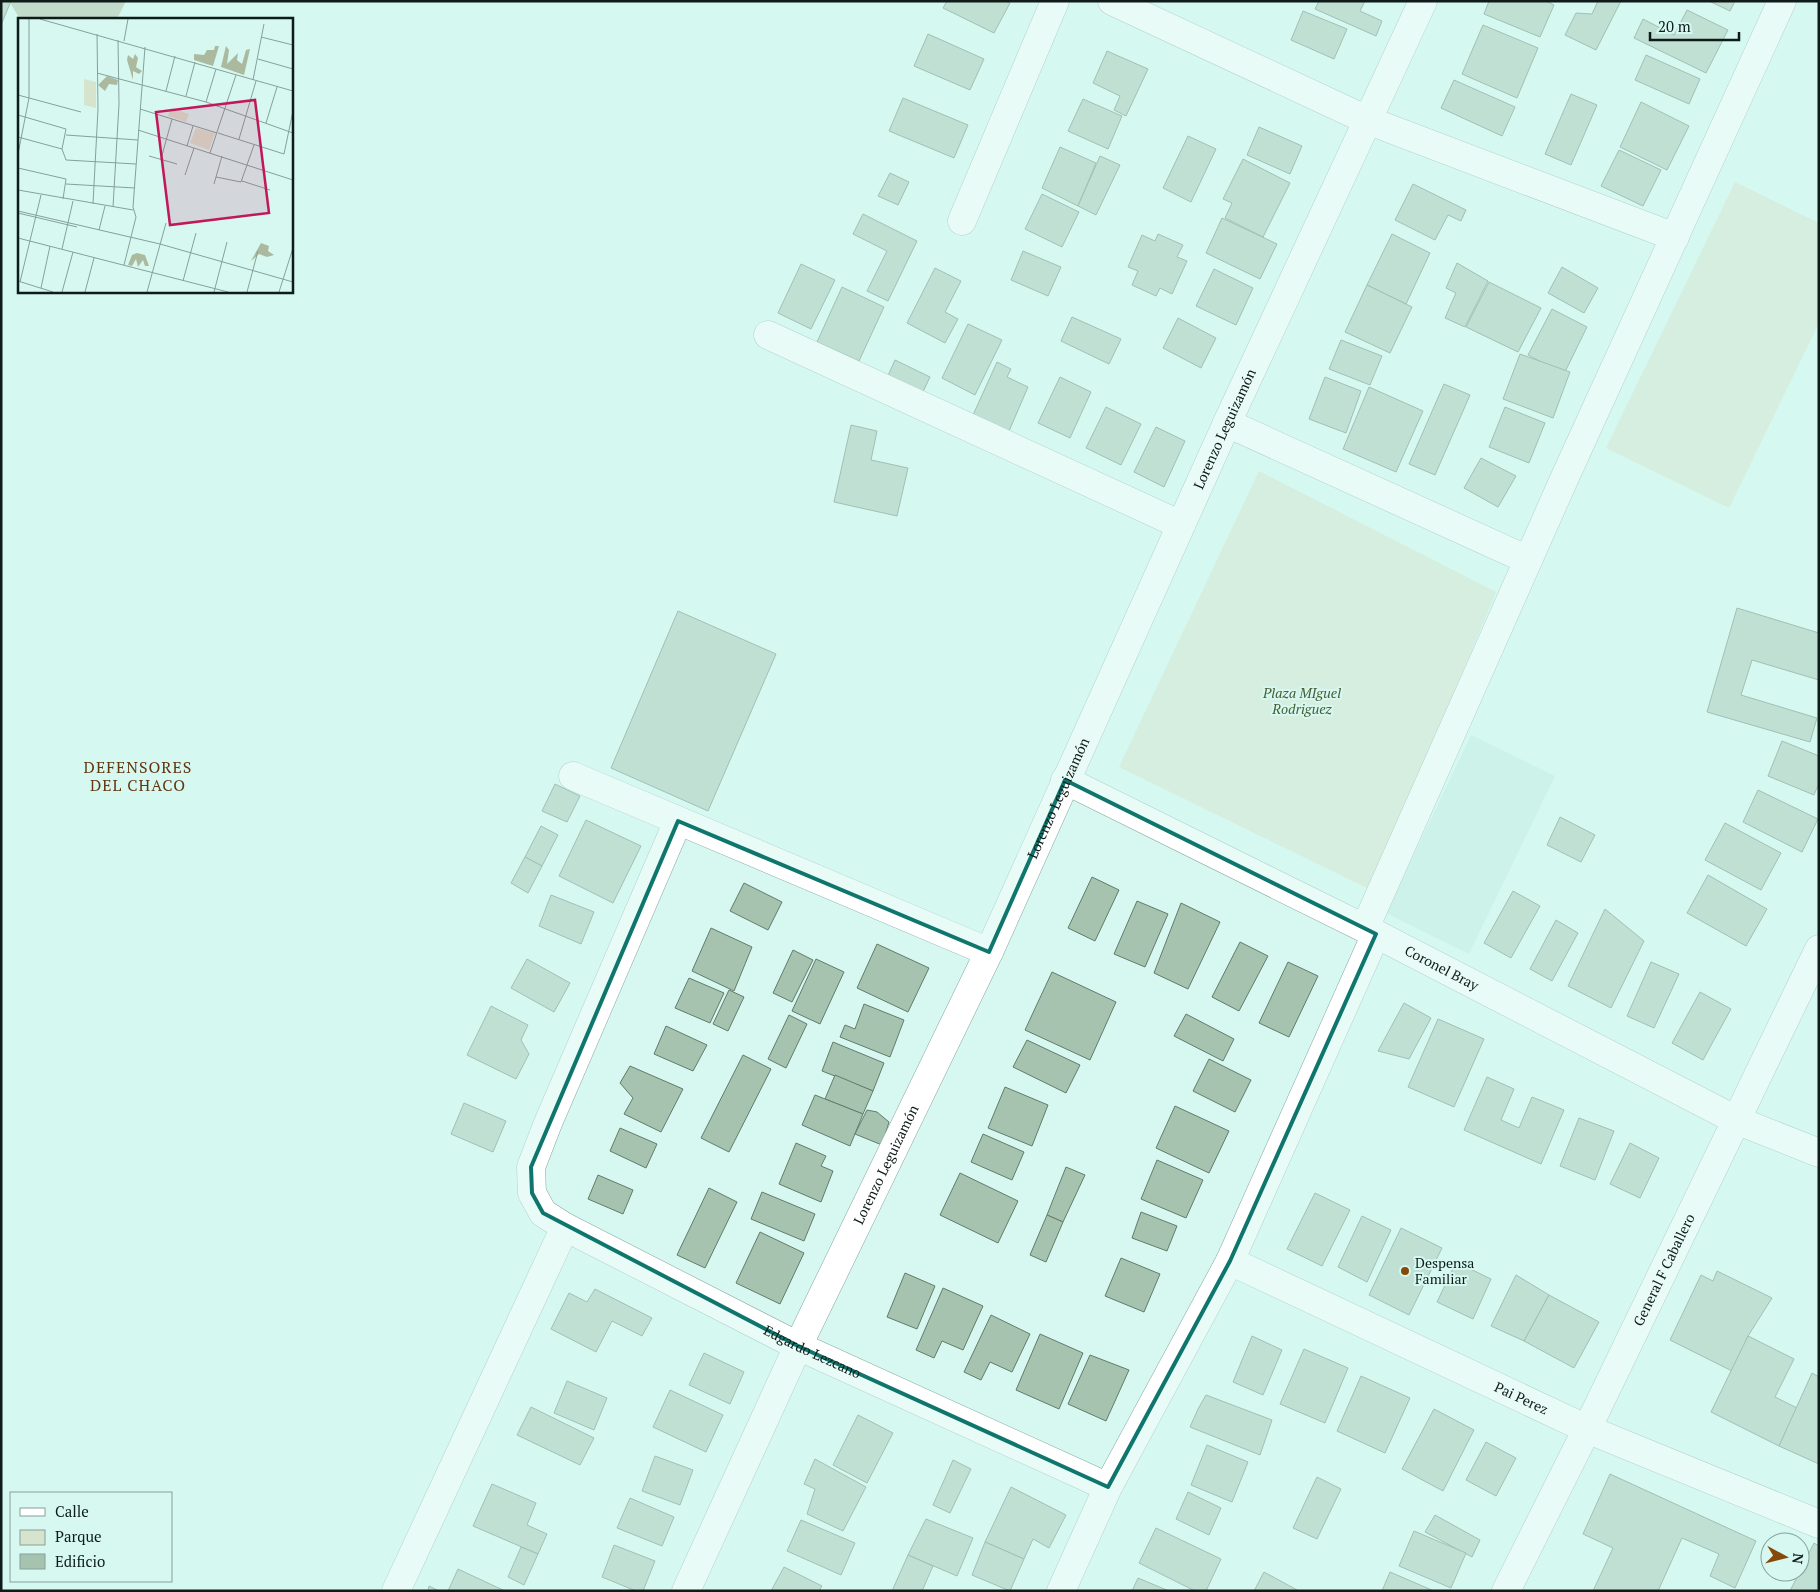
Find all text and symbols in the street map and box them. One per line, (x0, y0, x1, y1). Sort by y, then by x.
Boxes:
scale bar (1650, 10, 1739, 42)
text: 20 m (1658, 16, 1691, 36)
inset map (18, 18, 292, 292)
street label: Lorenzo Leguizamón (1189, 365, 1260, 492)
park label: Plaza MIguel Rodriguez (1262, 683, 1341, 718)
street label: Lorenzo Leguizamón (1022, 734, 1093, 861)
district label: DEFENSORES DEL CHACO (84, 756, 192, 796)
street label: Coronel Bray (1402, 941, 1483, 995)
street label: Lorenzo Leguizamón (848, 1101, 923, 1227)
street label: General F Caballero (1628, 1210, 1699, 1329)
place label: Despensa Familiar (1415, 1253, 1474, 1288)
marker: Despensa Familiar (1399, 1265, 1411, 1277)
street label: Edgardo Lezcano (761, 1320, 865, 1383)
street label: Pai Perez (1492, 1377, 1552, 1418)
legend (10, 1492, 172, 1582)
text: Calle (55, 1501, 89, 1521)
text: Parque (55, 1526, 102, 1546)
north arrow (1760, 1532, 1810, 1582)
text: Edificio (55, 1551, 105, 1571)
text: N (1788, 1552, 1808, 1565)

